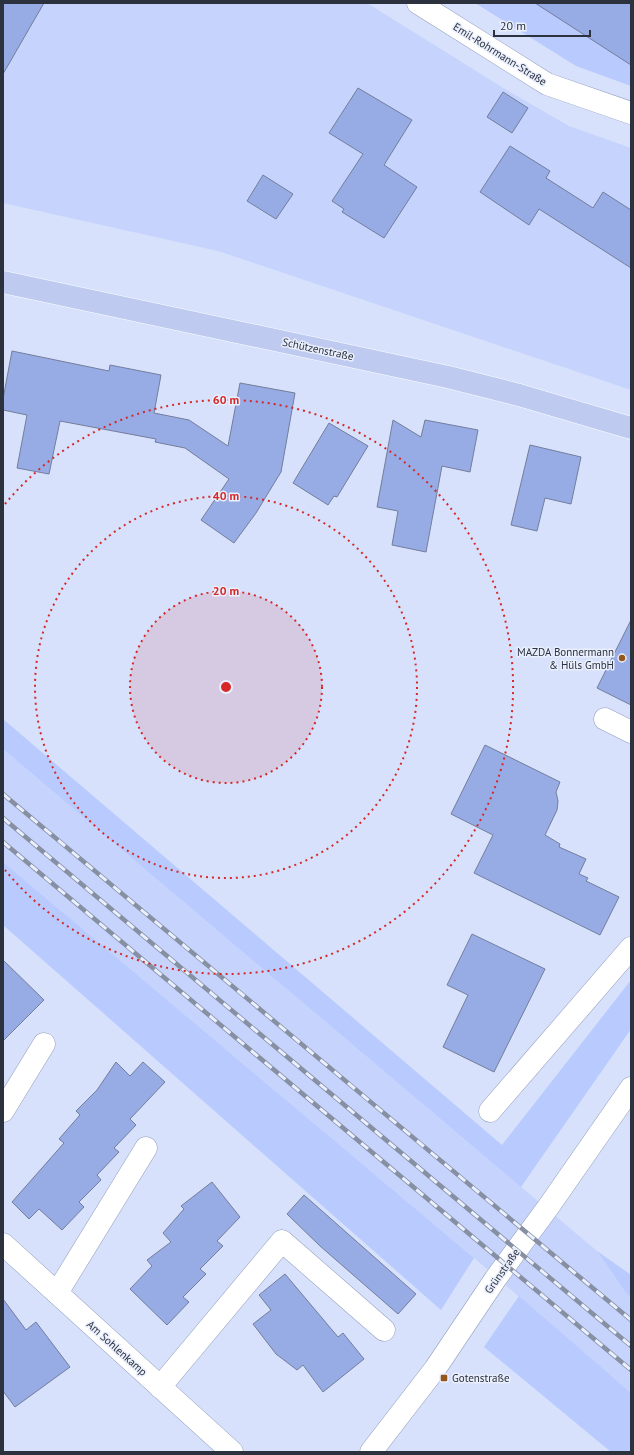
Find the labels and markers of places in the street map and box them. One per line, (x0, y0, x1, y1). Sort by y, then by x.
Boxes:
place label: MAZDA Bonnermann & Hüls GmbH (517, 645, 614, 672)
marker: MAZDA Bonnermann & Hüls GmbH (617, 653, 627, 663)
centre of rings (219, 680, 233, 694)
place label: Gotenstraße (452, 1371, 510, 1385)
marker: Gotenstraße (439, 1373, 449, 1383)

